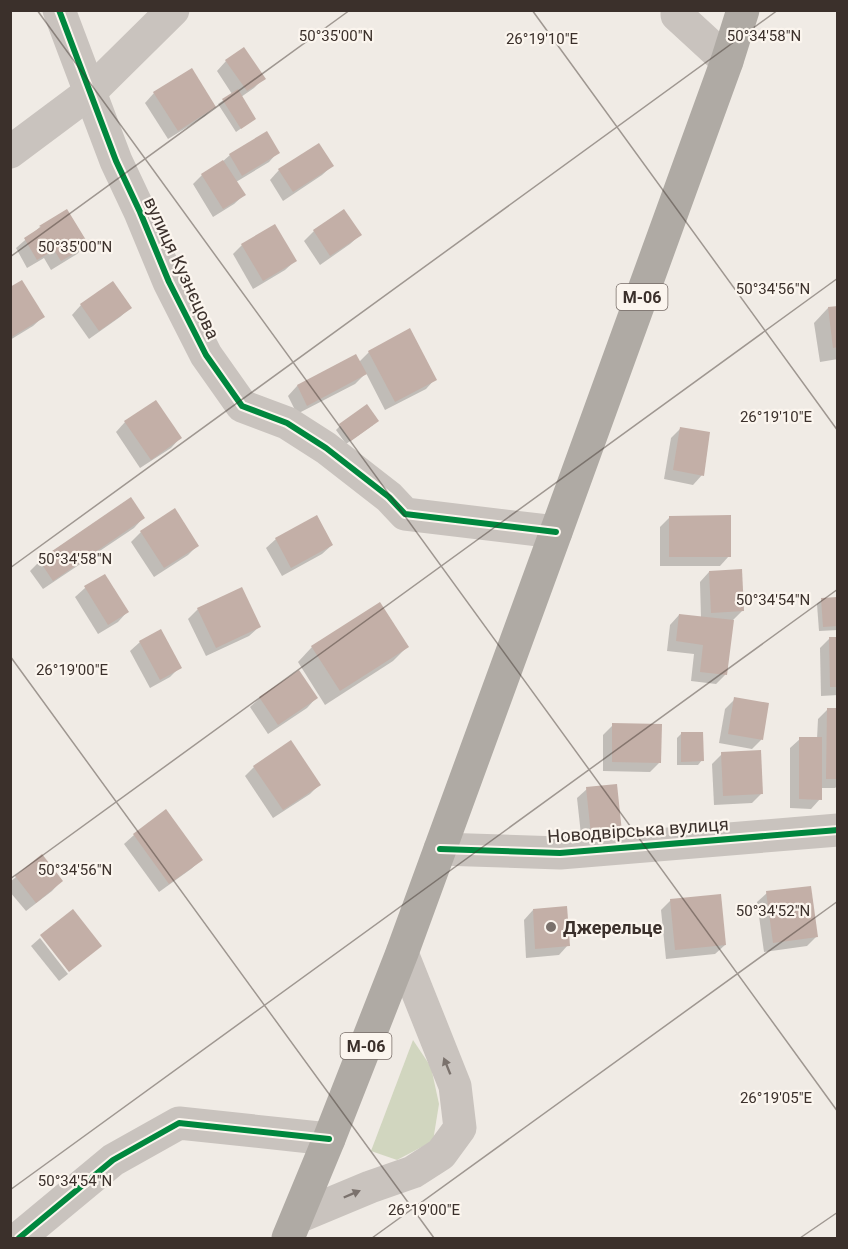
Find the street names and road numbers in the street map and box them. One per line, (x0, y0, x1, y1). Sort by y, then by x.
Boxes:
street label: вулиця Кузнєцова (140, 194, 224, 342)
road number: М-06 (616, 284, 668, 310)
street label: Новодвірська вулиця (547, 813, 729, 847)
road number: М-06 (340, 1033, 392, 1059)

